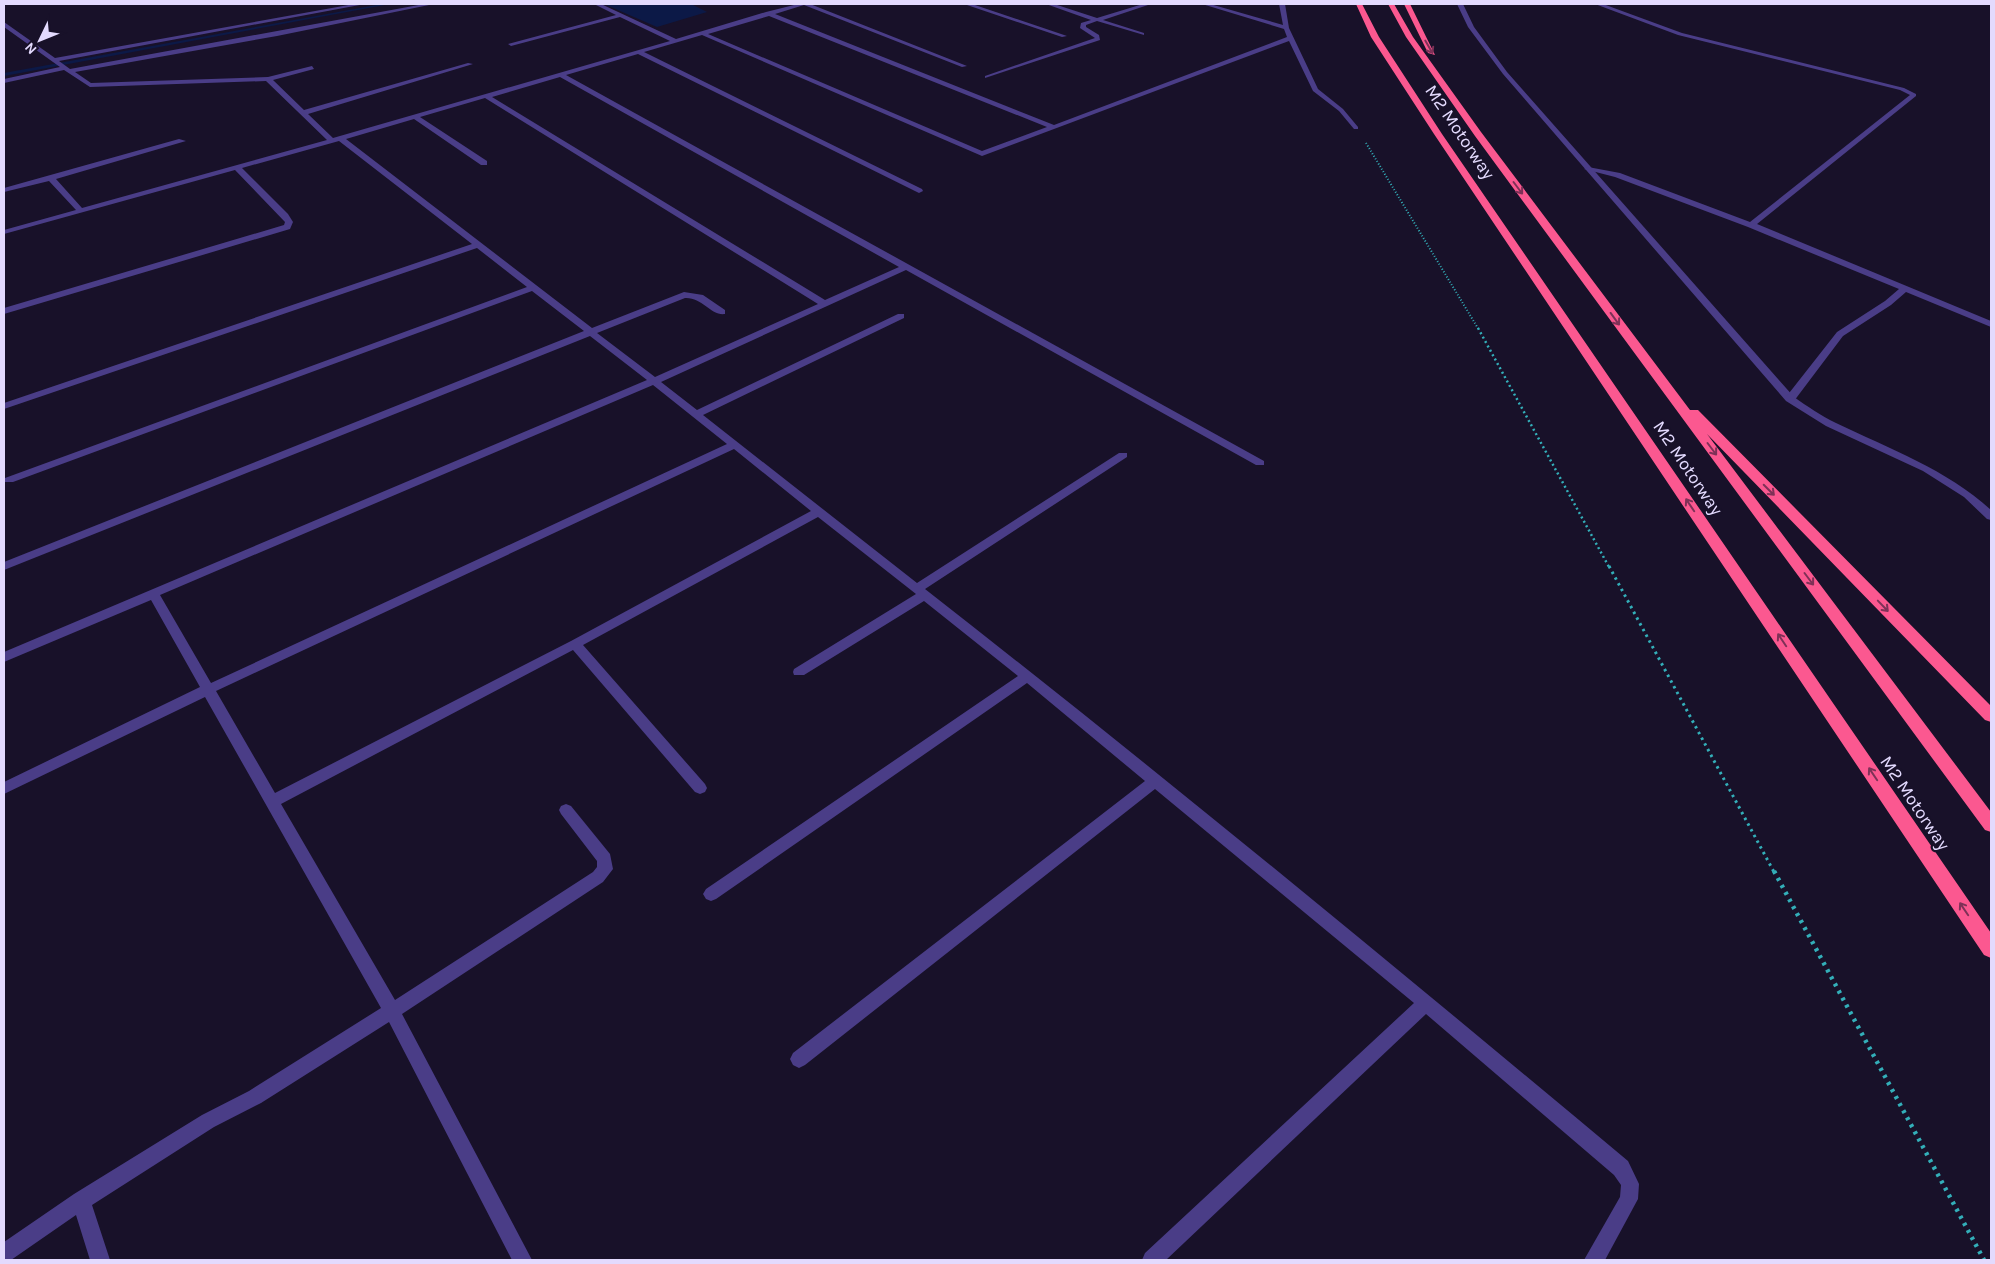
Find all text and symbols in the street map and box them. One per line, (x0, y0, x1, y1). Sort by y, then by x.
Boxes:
north arrow (15, 15, 65, 65)
text: N (21, 39, 41, 58)
one-way arrow (1424, 40, 1434, 54)
street label: M2 Motorway (1420, 80, 1500, 184)
one-way arrow (1513, 181, 1523, 195)
one-way arrow (1610, 312, 1620, 326)
street label: M2 Motorway (1648, 416, 1728, 520)
one-way arrow (1706, 442, 1717, 455)
one-way arrow (1763, 483, 1775, 496)
one-way arrow (1685, 498, 1695, 512)
one-way arrow (1804, 572, 1814, 586)
one-way arrow (1877, 599, 1889, 612)
one-way arrow (1777, 633, 1787, 647)
street label: M2 Motorway (1875, 751, 1955, 855)
one-way arrow (1868, 767, 1878, 781)
one-way arrow (1959, 902, 1969, 916)

